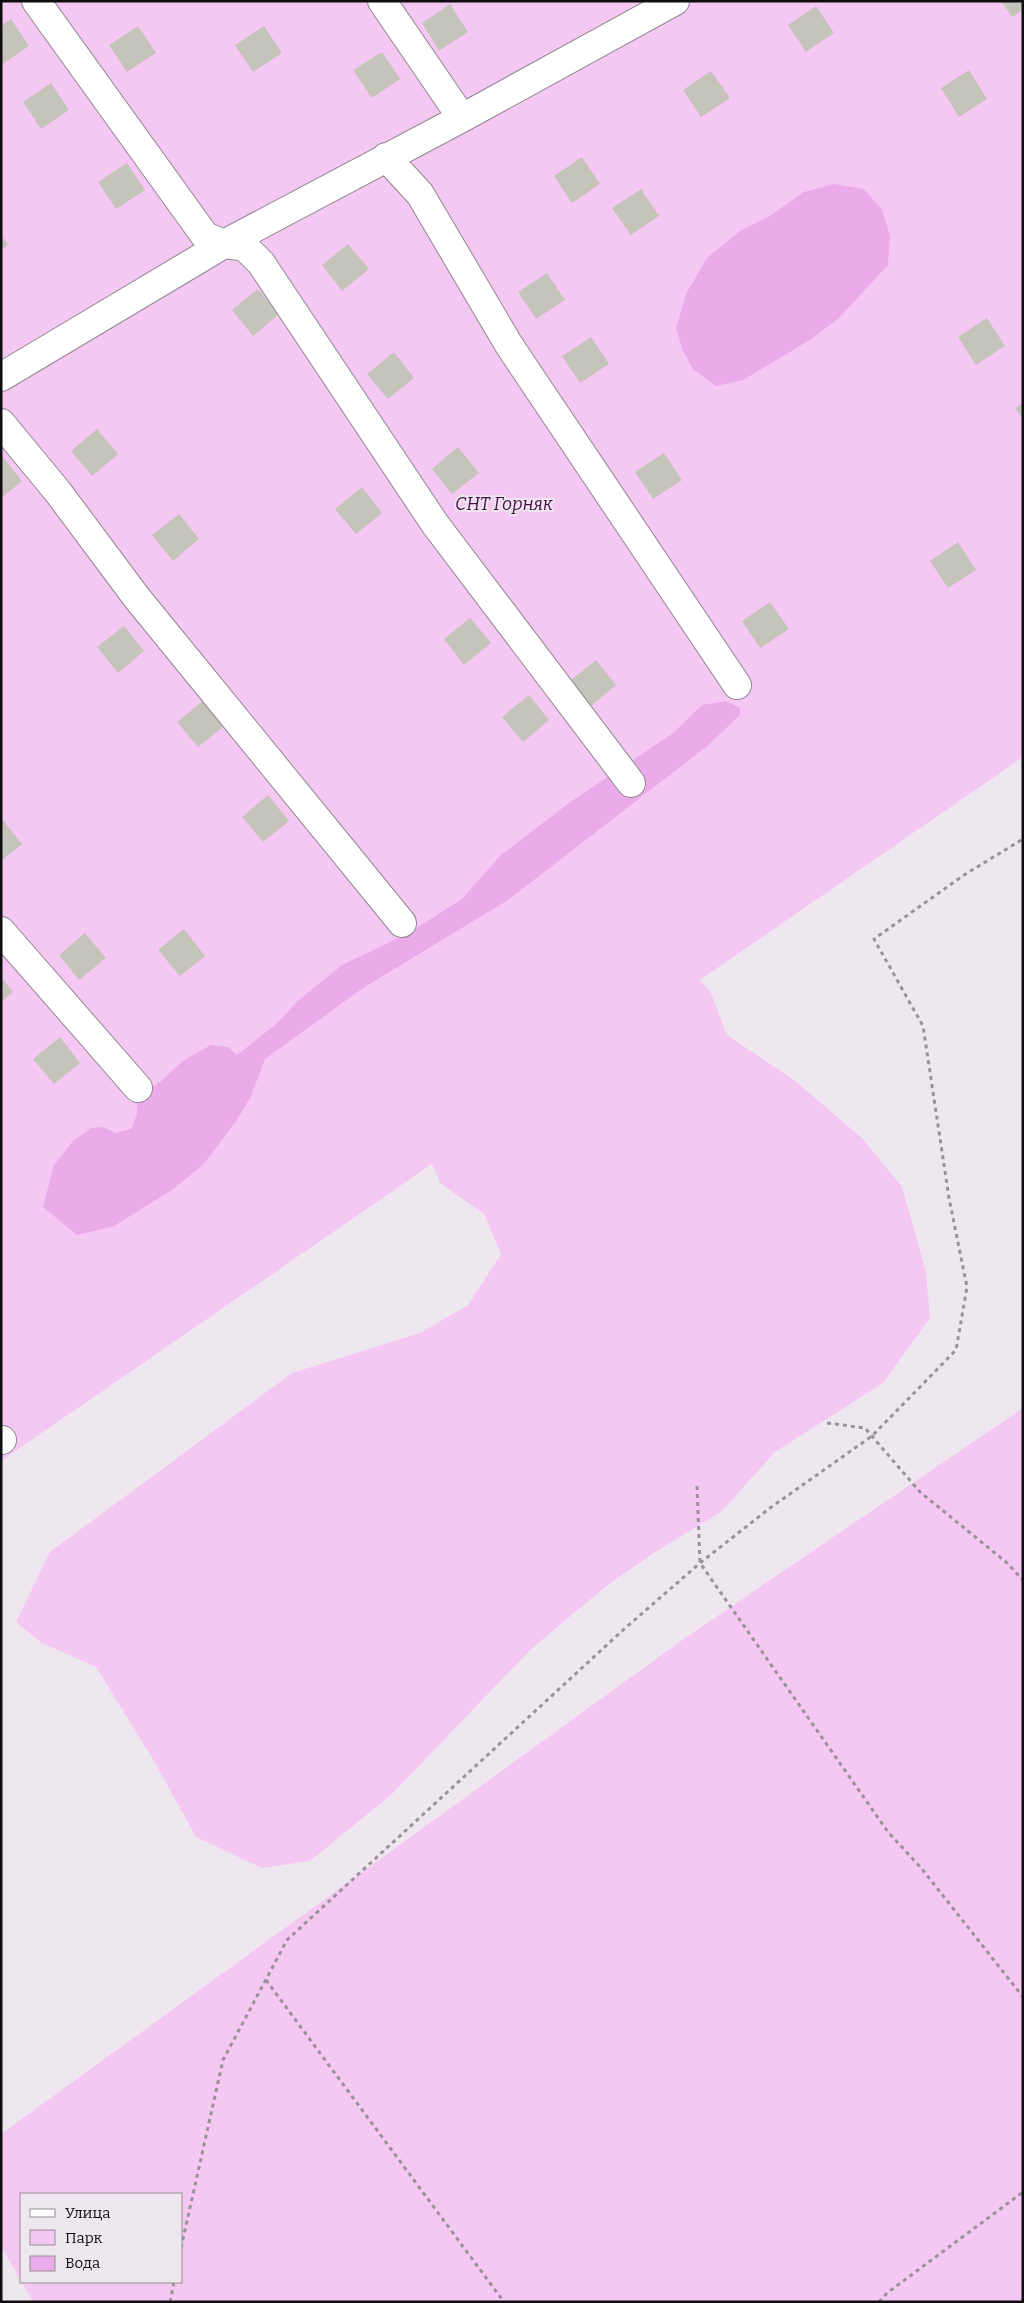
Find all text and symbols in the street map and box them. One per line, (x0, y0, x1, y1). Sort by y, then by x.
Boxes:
park label: СНТ Горняк (455, 493, 554, 515)
legend (20, 2193, 182, 2283)
text: Улица (65, 2204, 111, 2222)
text: Парк (65, 2229, 103, 2247)
text: Вода (65, 2254, 100, 2272)

